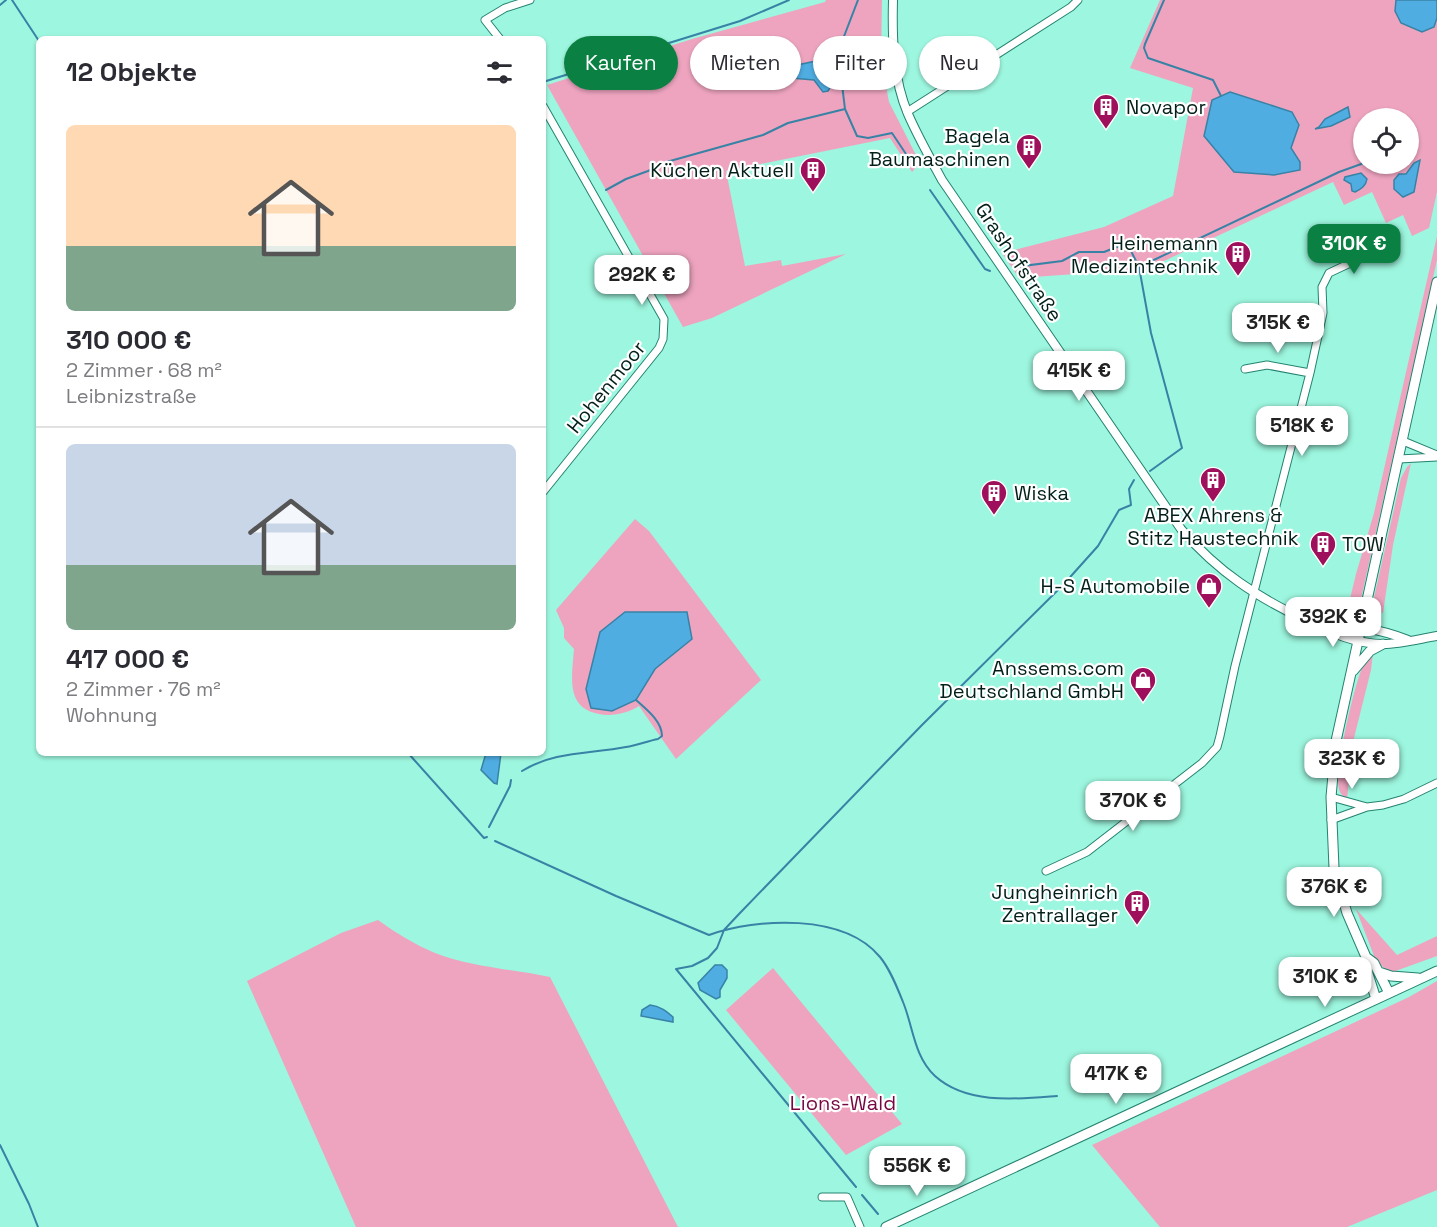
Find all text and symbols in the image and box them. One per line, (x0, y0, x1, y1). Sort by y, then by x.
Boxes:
chip: Kaufen (564, 36, 678, 90)
chip: Mieten (690, 36, 801, 90)
chip: Filter (813, 36, 907, 90)
chip: Neu (919, 36, 1000, 90)
text: 12 Objekte (66, 55, 197, 89)
icon: filters (483, 56, 516, 89)
building icon: Novapor (1091, 92, 1121, 130)
place label: Novapor (1126, 94, 1206, 120)
map controls (1353, 108, 1419, 174)
button: locate (1353, 108, 1419, 174)
place label: Bagela Baumaschinen (869, 123, 1010, 172)
building icon: Bagela Baumaschinen (1014, 132, 1044, 170)
building icon: Küchen Aktuell (798, 155, 828, 193)
place label: Küchen Aktuell (650, 157, 794, 183)
icon: home (237, 164, 345, 272)
street label: Grashofstraße (970, 198, 1068, 326)
pin: 310K € (1305, 224, 1403, 275)
place label: Heinemann Medizintechnik (1071, 230, 1218, 279)
text: 310K € (1322, 230, 1386, 256)
building icon: Heinemann Medizintechnik (1223, 239, 1253, 277)
pin: 292K € (593, 255, 691, 306)
text: 292K € (608, 261, 676, 287)
pin: 315K € (1229, 303, 1327, 354)
text: 315K € (1246, 309, 1310, 335)
text: 310 000 € (66, 323, 191, 357)
street label: Hohenmoor (561, 336, 651, 438)
pin: 415K € (1030, 351, 1128, 402)
text: 2 Zimmer · 68 m² (66, 357, 222, 383)
text: 415K € (1047, 357, 1111, 383)
text: Leibnizstraße (66, 383, 197, 409)
pin: 518K € (1253, 406, 1351, 457)
text: 518K € (1270, 412, 1334, 438)
building icon: ABEX Ahrens & Stitz Haustechnik (1198, 465, 1228, 503)
building icon: Wiska (979, 478, 1009, 516)
place label: Wiska (1014, 480, 1069, 506)
icon: home (237, 483, 345, 591)
place label: ABEX Ahrens & Stitz Haustechnik (1128, 502, 1299, 551)
building icon: TOW (1308, 529, 1338, 567)
place label: TOW (1342, 531, 1384, 557)
shop icon: H-S Automobile (1194, 571, 1224, 609)
place label: H-S Automobile (1041, 573, 1190, 599)
pin: 392K € (1284, 597, 1382, 648)
text: 392K € (1299, 603, 1367, 629)
text: 417 000 € (66, 642, 189, 676)
place label: Anssems.com Deutschland GmbH (940, 655, 1124, 704)
shop icon: Anssems.com Deutschland GmbH (1128, 665, 1158, 703)
text: 2 Zimmer · 76 m² (66, 676, 220, 702)
text: Wohnung (66, 702, 157, 728)
pin: 323K € (1303, 739, 1401, 790)
text: 323K € (1318, 745, 1386, 771)
pin: 370K € (1084, 781, 1182, 832)
text: 370K € (1099, 787, 1167, 813)
pin: 376K € (1285, 867, 1383, 918)
text: 376K € (1301, 873, 1367, 899)
place label: Jungheinrich Zentrallager (991, 879, 1118, 928)
building icon: Jungheinrich Zentrallager (1122, 888, 1152, 926)
pin: 310K € (1276, 957, 1374, 1008)
text: 310K € (1293, 963, 1357, 989)
pin: 417K € (1067, 1054, 1165, 1105)
text: 417K € (1084, 1060, 1148, 1086)
park label: Lions-Wald (790, 1090, 896, 1116)
pin: 556K € (868, 1146, 966, 1197)
text: 556K € (883, 1152, 951, 1178)

